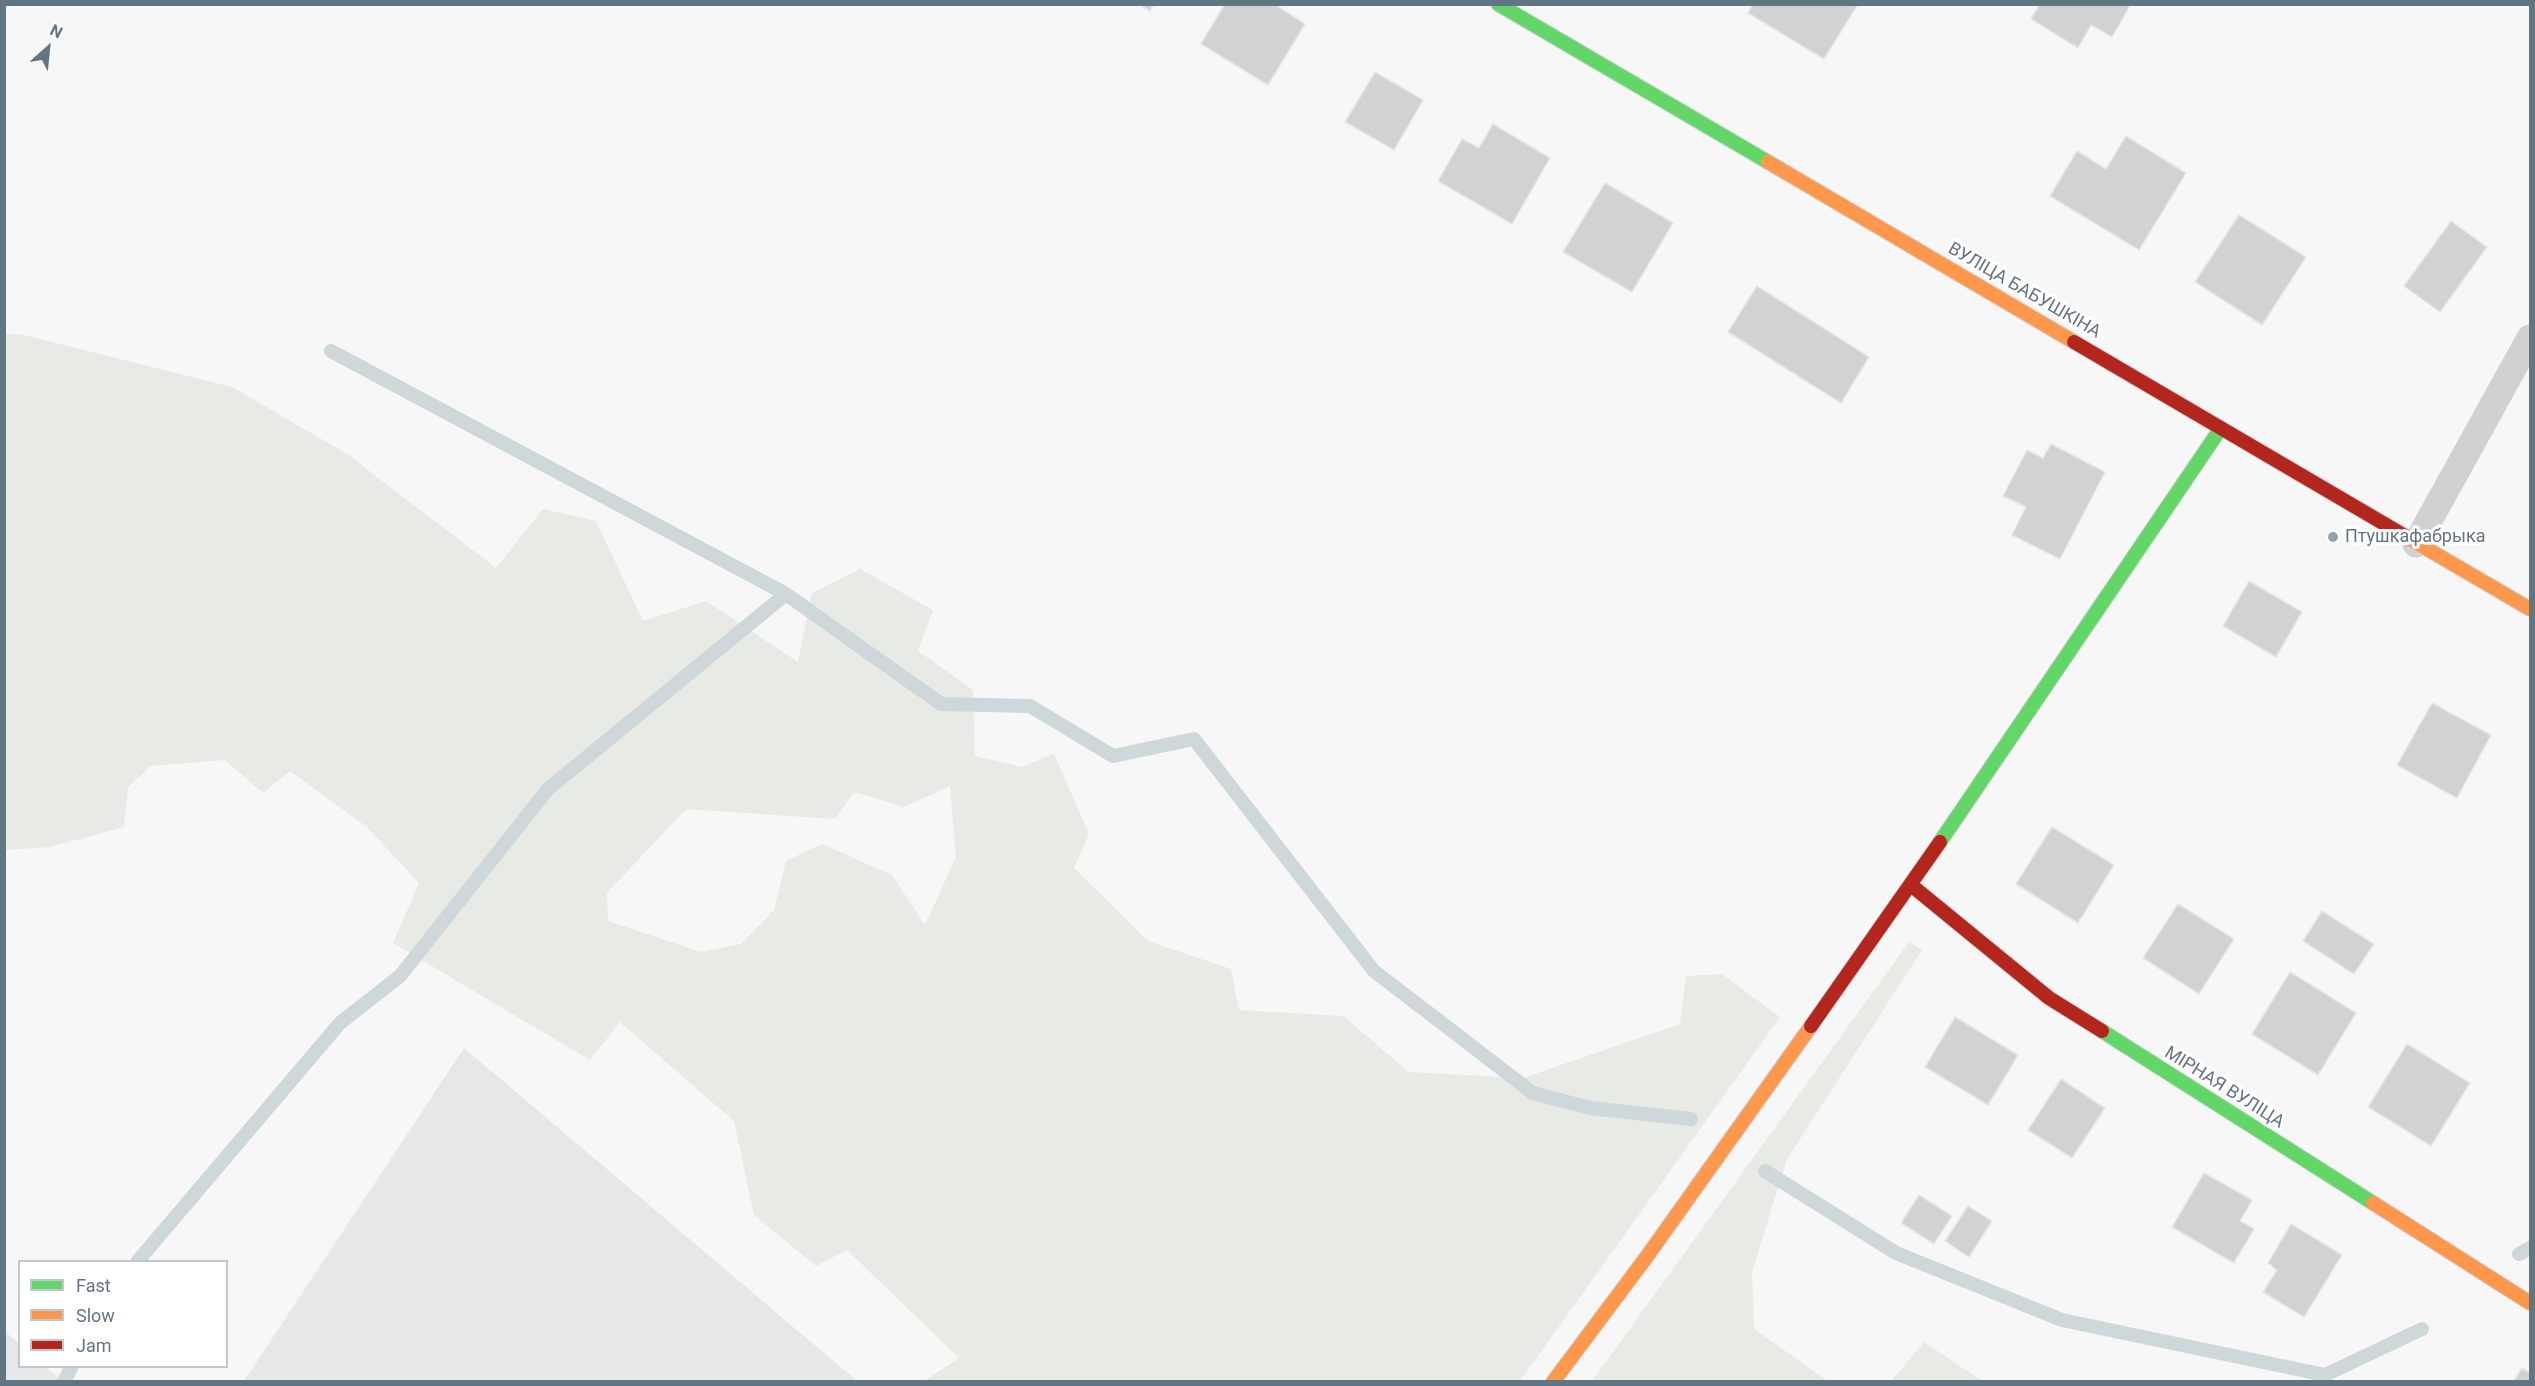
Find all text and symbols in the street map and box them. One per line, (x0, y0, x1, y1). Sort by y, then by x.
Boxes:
north arrow (18, 18, 78, 78)
text: N (47, 20, 66, 43)
street label: ВУЛІЦА БАБУШКІНА (1944, 238, 2104, 344)
place label: Птушкафабрыка (2345, 526, 2485, 548)
marker: Птушкафабрыка (2326, 530, 2340, 544)
street label: МІРНАЯ ВУЛІЦА (2160, 1042, 2288, 1134)
legend (18, 1260, 228, 1368)
text: Fast (76, 1275, 111, 1296)
text: Slow (76, 1305, 115, 1326)
text: Jam (76, 1335, 112, 1356)

